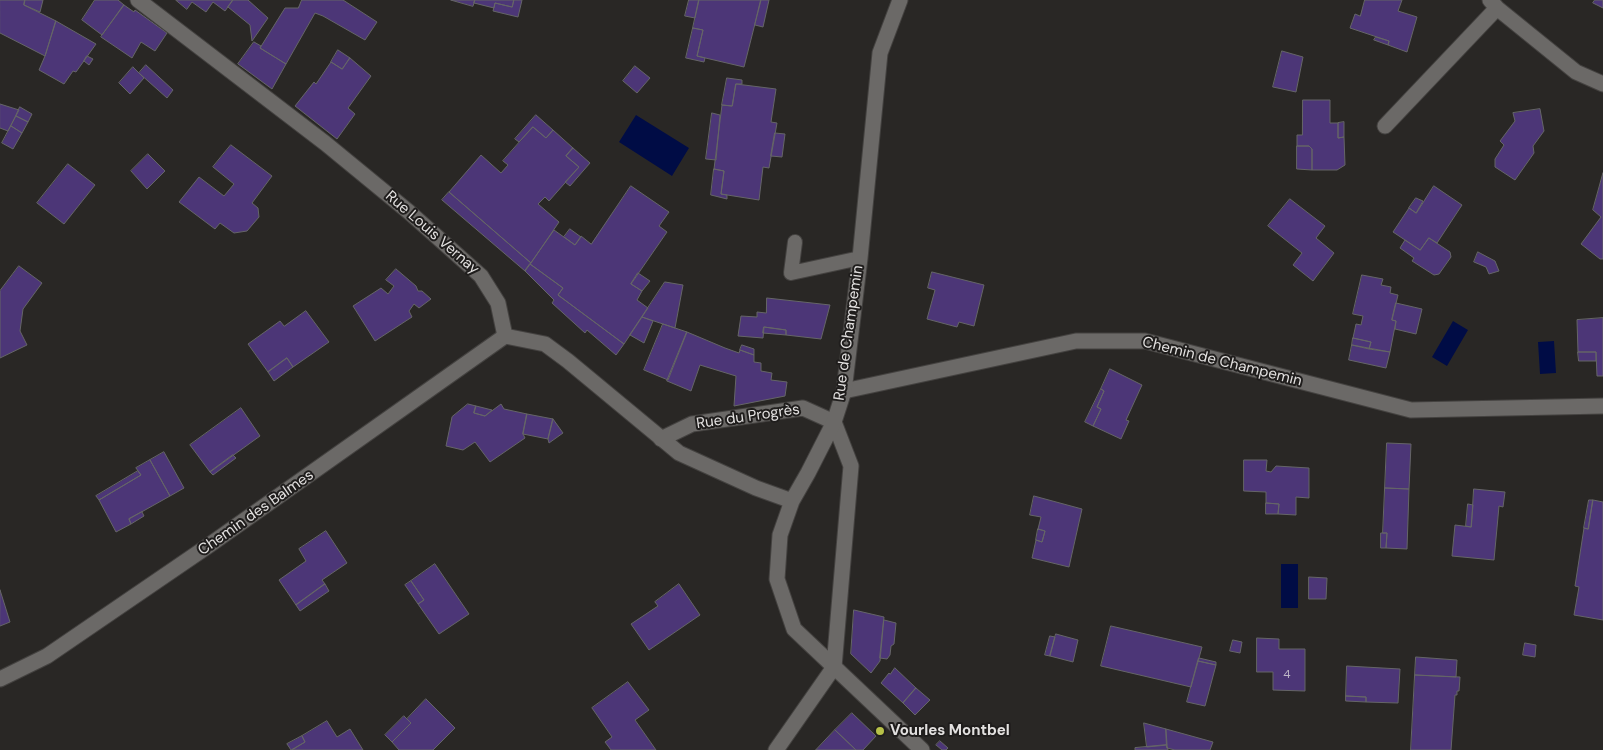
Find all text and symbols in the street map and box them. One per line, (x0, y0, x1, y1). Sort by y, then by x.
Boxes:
street label: Rue Louis Vernay (381, 187, 483, 279)
street label: Rue de Champemin (831, 264, 867, 402)
street label: Chemin de Champemin (1140, 333, 1304, 391)
street label: Rue du Progrès (695, 401, 801, 433)
street label: Chemin des Balmes (195, 466, 317, 560)
house number: 4 (1283, 668, 1291, 682)
place label: Vourles Montbel (890, 722, 1010, 740)
marker: Vourles Montbel (874, 725, 886, 737)

